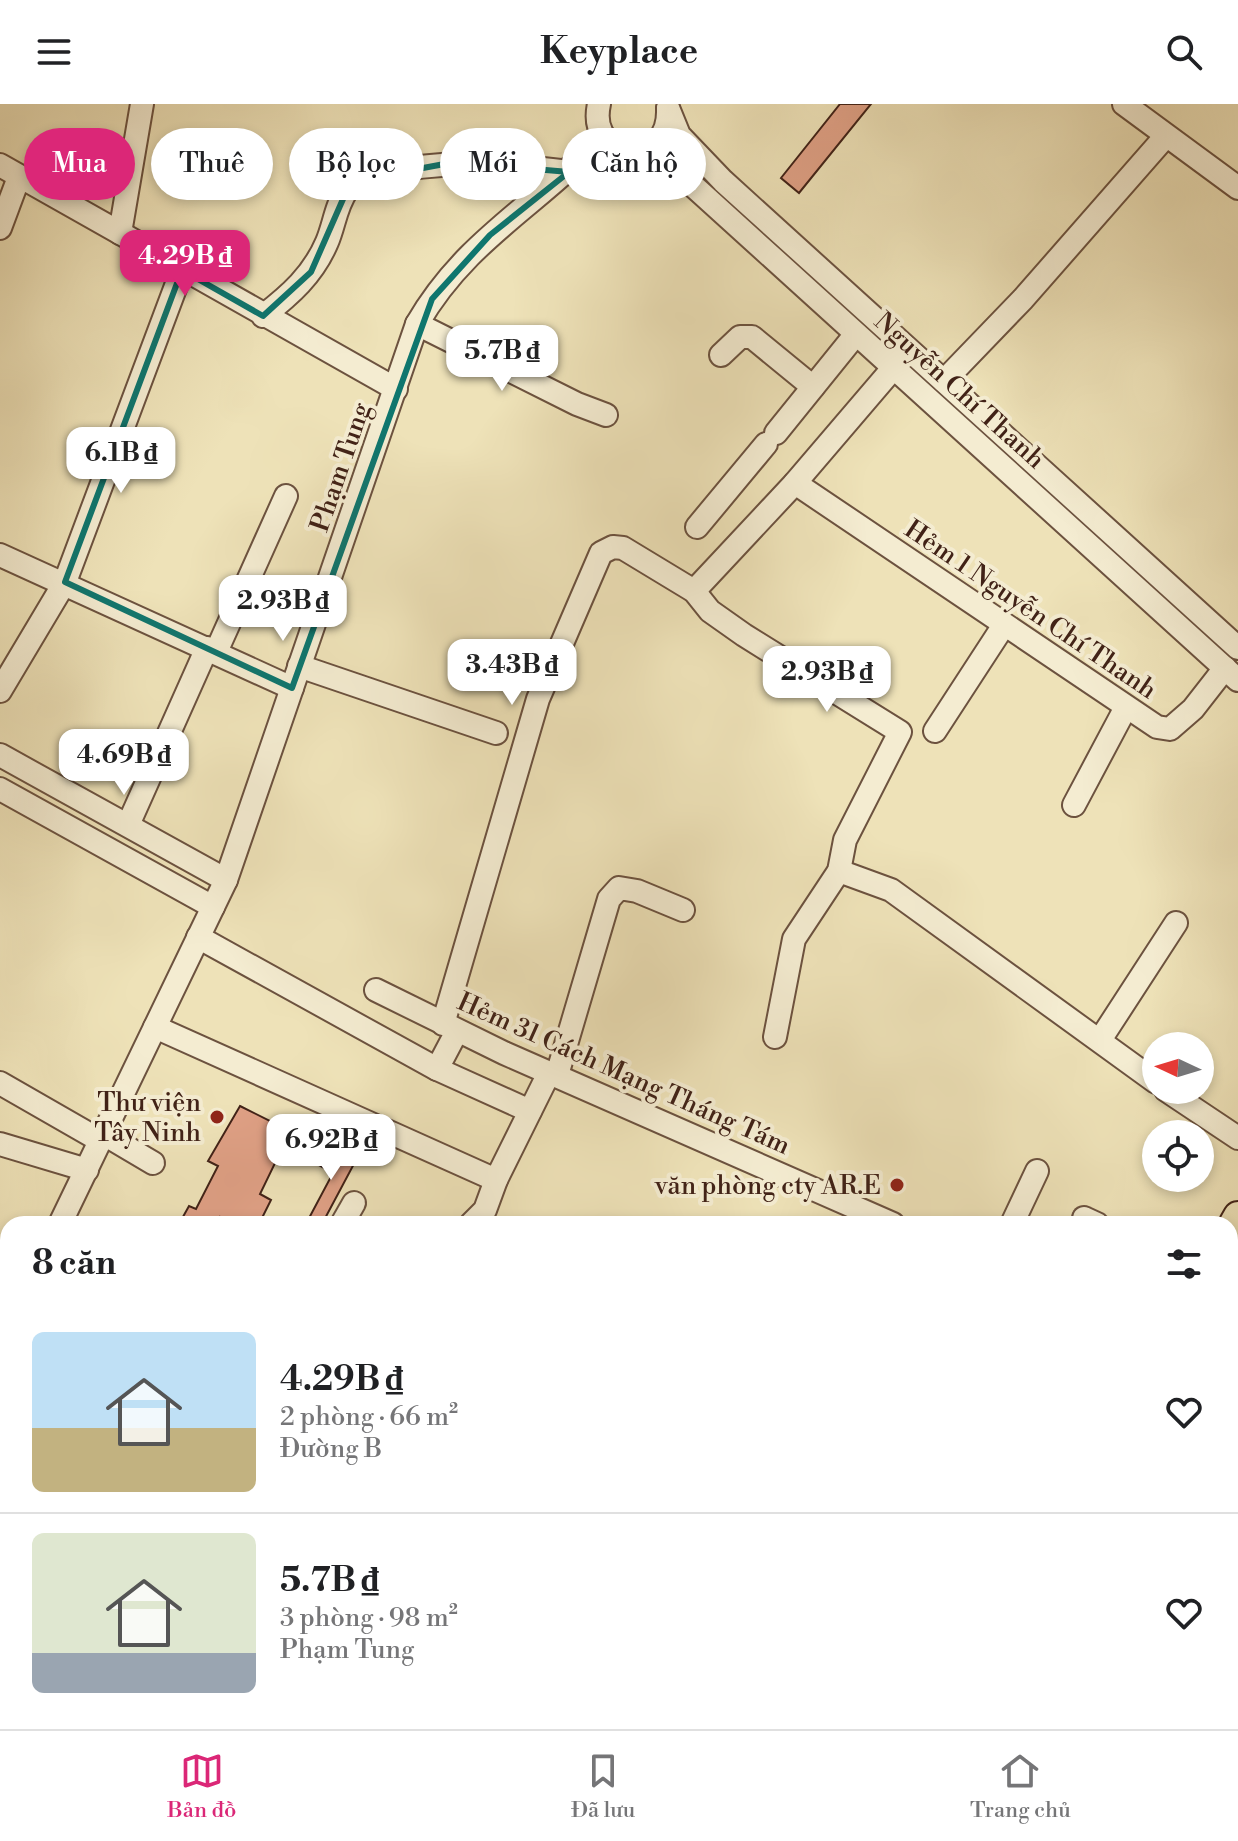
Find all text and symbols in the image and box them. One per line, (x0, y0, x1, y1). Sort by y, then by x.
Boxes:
icon: menu (32, 30, 76, 74)
text: Keyplace (540, 30, 698, 75)
icon: search (1162, 30, 1206, 74)
chip: Mua (24, 128, 135, 200)
chip: Thuê (151, 128, 273, 200)
chip: Bộ lọc (289, 128, 424, 200)
chip: Mới (440, 128, 546, 200)
chip: Căn hộ (562, 128, 706, 200)
pin: 4.29B ₫ (111, 230, 259, 298)
text: 4.29B ₫ (138, 240, 232, 272)
street label: Nguyễn Chí Thanh (867, 306, 1051, 476)
pin: 5.7B ₫ (437, 325, 567, 393)
text: 5.7B ₫ (464, 335, 540, 367)
street label: Phạm Tung (304, 398, 378, 536)
pin: 6.1B ₫ (56, 427, 186, 495)
text: 6.1B ₫ (84, 437, 158, 469)
street label: Hẻm 1 Nguyễn Chí Thanh (898, 513, 1163, 706)
pin: 2.93B ₫ (209, 575, 357, 643)
text: 2.93B ₫ (237, 585, 329, 617)
pin: 3.43B ₫ (438, 639, 586, 707)
pin: 2.93B ₫ (753, 646, 901, 714)
text: 3.43B ₫ (466, 649, 558, 681)
text: 2.93B ₫ (781, 656, 873, 688)
pin: 4.69B ₫ (50, 729, 198, 797)
text: 4.69B ₫ (77, 739, 171, 771)
street label: Hẻm 31 Cách Mạng Tháng Tám (452, 986, 795, 1162)
north arrow (1142, 1032, 1214, 1104)
map controls (1142, 1032, 1214, 1192)
place label: Thư viện Tây Ninh (94, 1087, 201, 1149)
marker: Thư viện Tây Ninh (208, 1108, 226, 1126)
pin: 6.92B ₫ (257, 1114, 405, 1182)
button: locate (1142, 1120, 1214, 1192)
text: 6.92B ₫ (284, 1124, 378, 1156)
place label: văn phòng cty AR.E (654, 1170, 881, 1202)
marker: văn phòng cty AR.E (888, 1176, 906, 1194)
icon: filters (1162, 1242, 1206, 1286)
text: 8 căn (32, 1243, 116, 1285)
text: 4.29B ₫ (280, 1359, 403, 1401)
icon: home (96, 1364, 192, 1460)
icon: heart (1162, 1390, 1206, 1434)
text: 2 phòng · 66 m² (280, 1401, 458, 1433)
text: Đường B (280, 1433, 382, 1465)
text: 5.7B ₫ (280, 1560, 379, 1602)
icon: home (96, 1565, 192, 1661)
icon: heart (1162, 1591, 1206, 1635)
text: 3 phòng · 98 m² (280, 1602, 458, 1634)
text: Phạm Tung (280, 1634, 415, 1666)
tab: Bản đồ (167, 1749, 236, 1824)
tab: Đã lưu (571, 1749, 635, 1824)
tab: Trang chủ (970, 1749, 1071, 1824)

